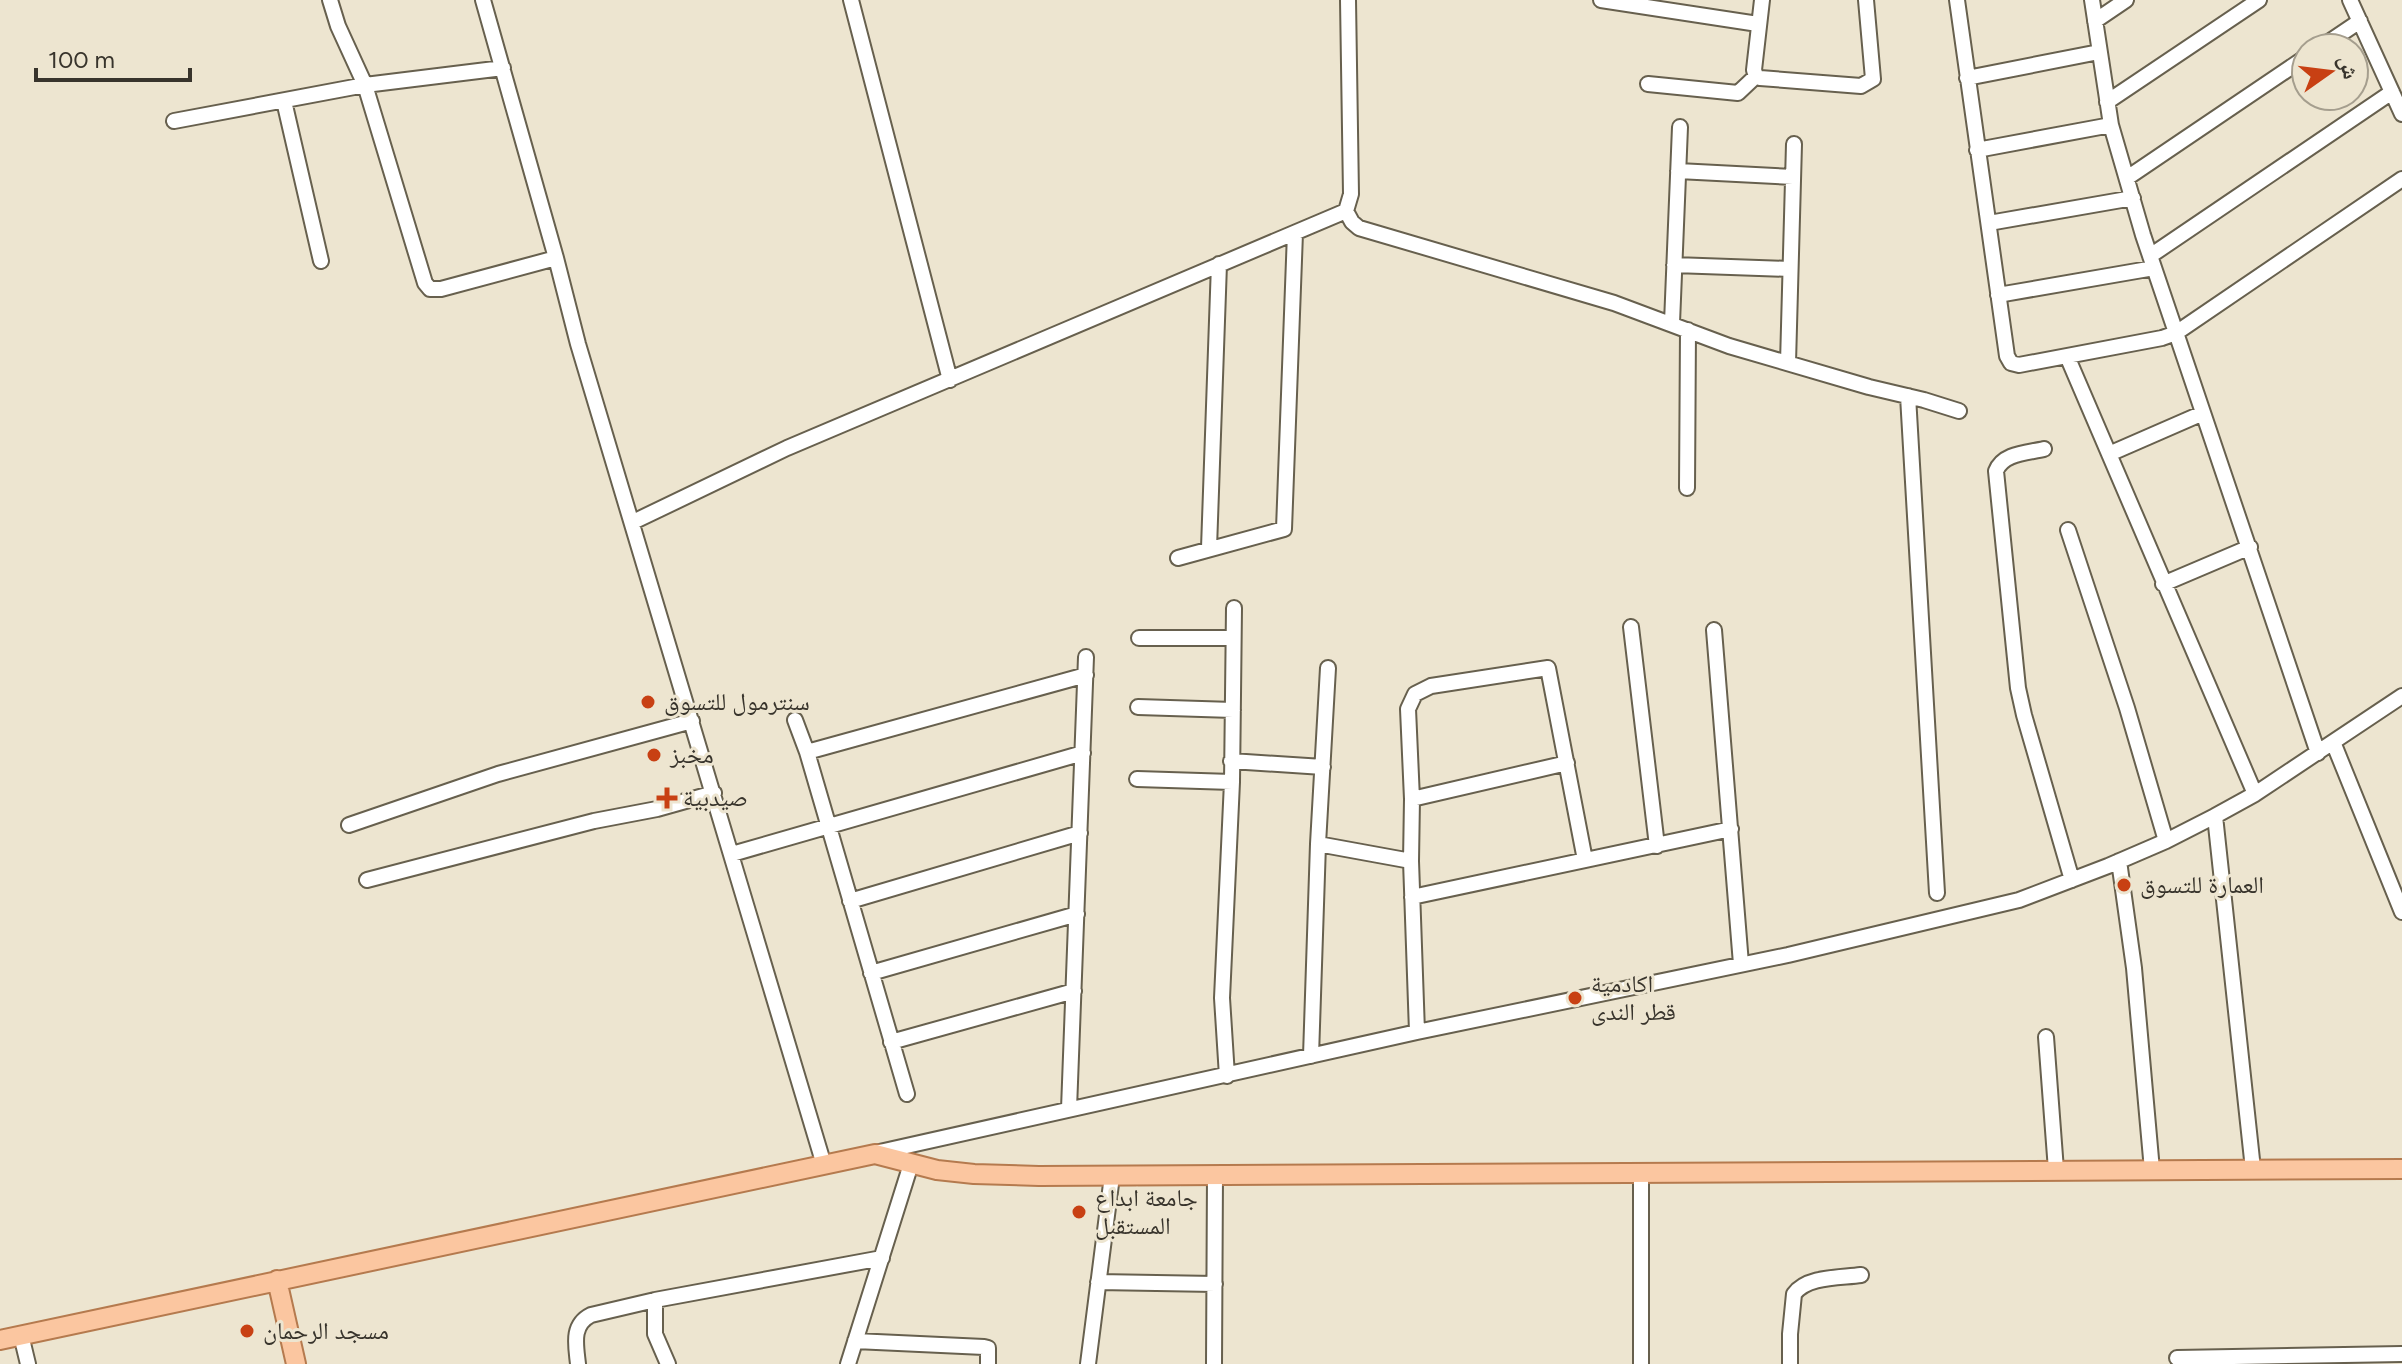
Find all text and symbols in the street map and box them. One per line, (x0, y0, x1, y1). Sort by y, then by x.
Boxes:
scale bar (36, 32, 190, 82)
north arrow (2290, 32, 2370, 112)
text: 100 m (48, 45, 115, 74)
text: ش (2333, 53, 2365, 82)
place label: سنترمول للتسوق (664, 687, 810, 716)
marker: سنترمول للتسوق (639, 693, 657, 711)
place label: مخبز (669, 740, 714, 769)
marker: مخبز (645, 746, 663, 764)
place label: صيدبية (683, 783, 748, 812)
marker: صيدبية (658, 789, 676, 807)
place label: العمارة للتسوق (2140, 870, 2264, 899)
marker: العمارة للتسوق (2115, 876, 2133, 894)
place label: اكادمية قطر الندى (1591, 969, 1676, 1026)
marker: اكادمية قطر الندى (1566, 989, 1584, 1007)
place label: جامعة ابداع المستقبل (1095, 1183, 1198, 1240)
marker: جامعة ابداع المستقبل (1070, 1203, 1088, 1221)
place label: مسجد الرحمان (263, 1316, 389, 1345)
marker: مسجد الرحمان (238, 1322, 256, 1340)

